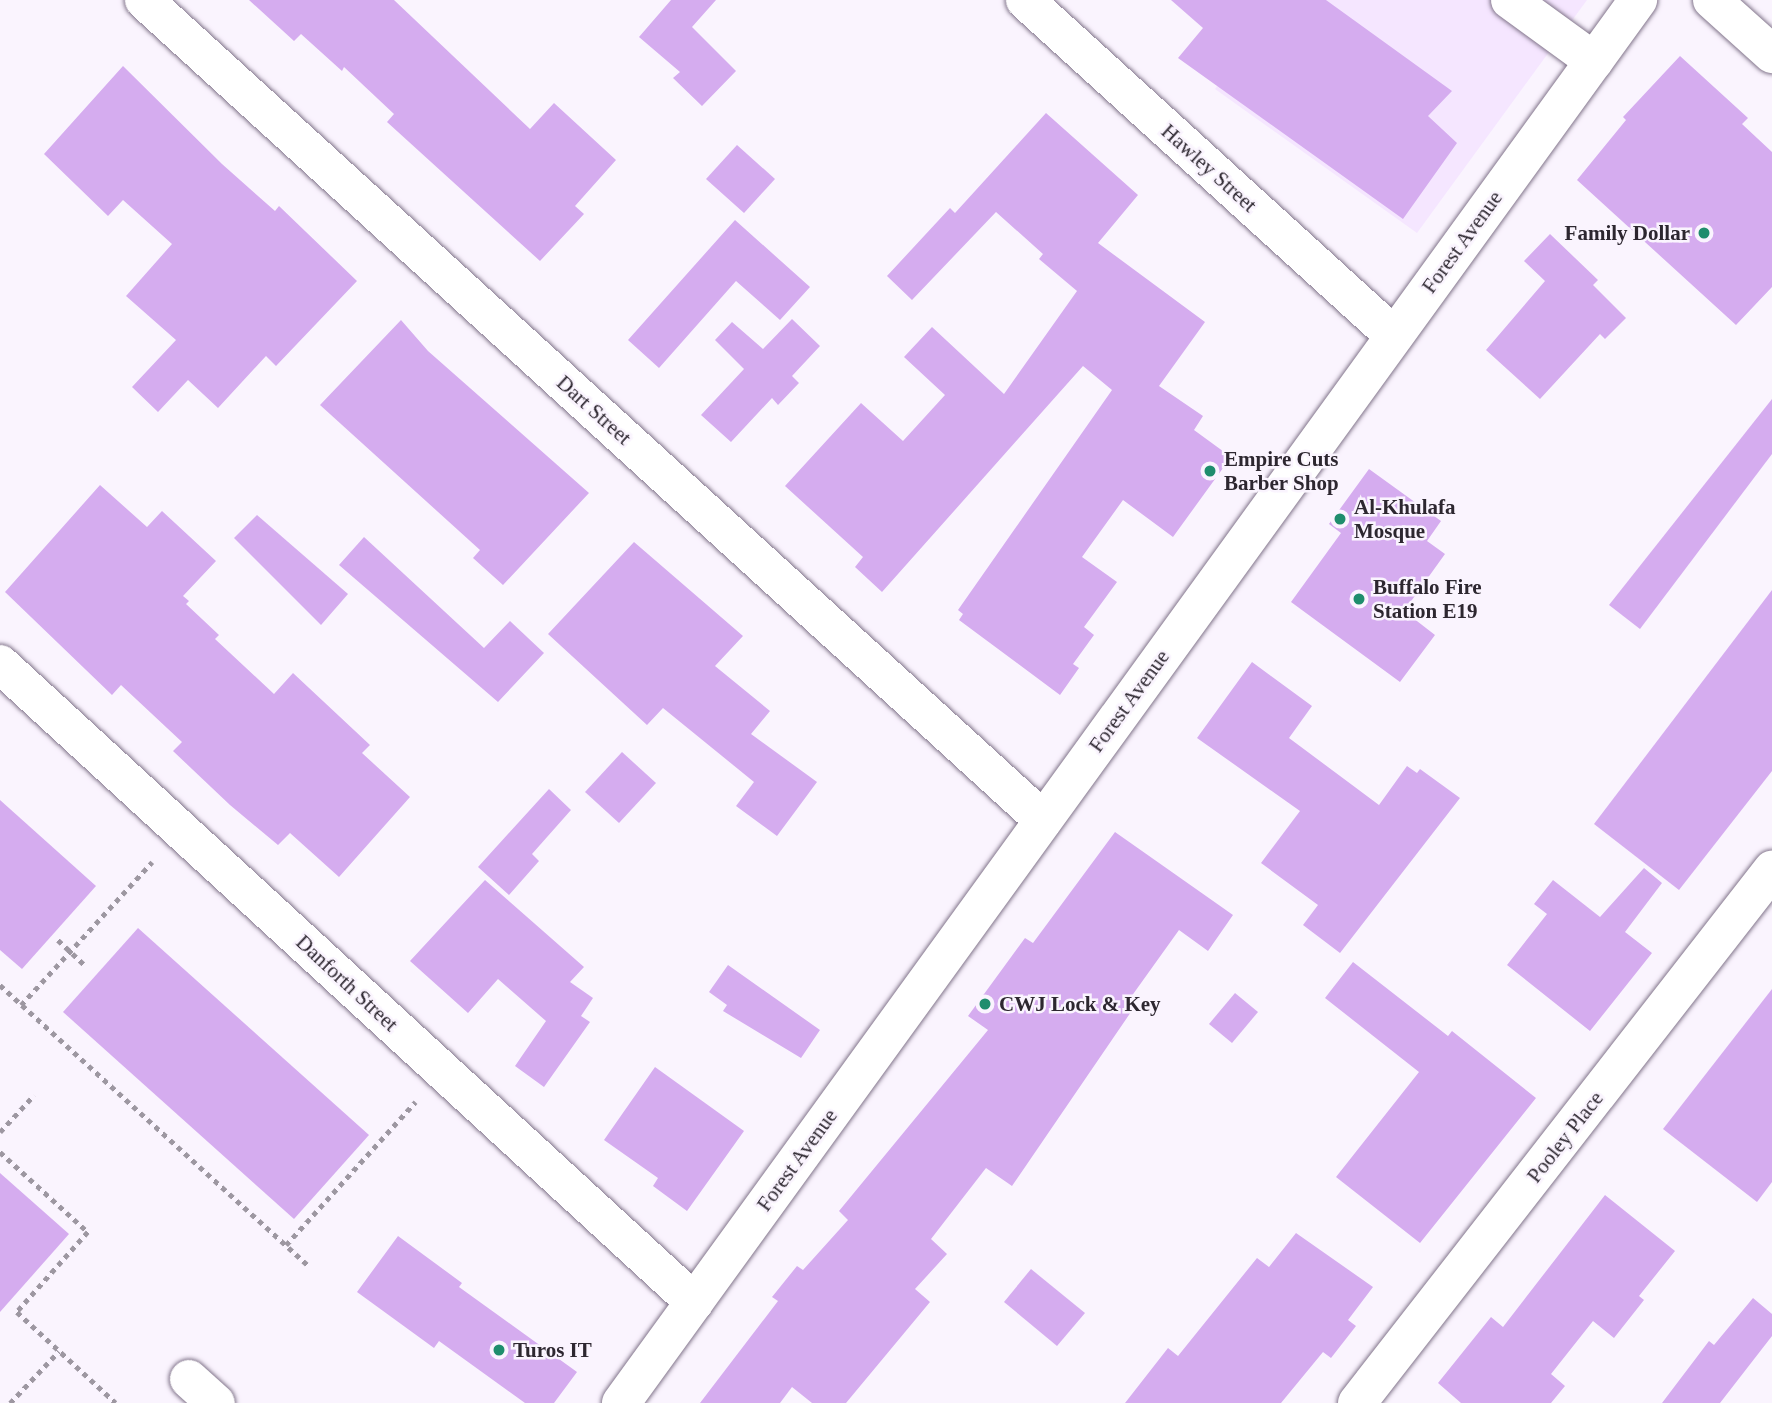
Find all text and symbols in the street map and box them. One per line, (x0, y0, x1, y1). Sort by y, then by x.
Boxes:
street label: Hawley Street (1156, 119, 1262, 217)
street label: Forest Avenue (1416, 185, 1508, 299)
place label: Family Dollar (1565, 220, 1690, 246)
marker: Family Dollar (1696, 225, 1712, 241)
street label: Dart Street (552, 370, 636, 450)
place label: Empire Cuts Barber Shop (1224, 446, 1339, 496)
marker: Empire Cuts Barber Shop (1202, 463, 1218, 479)
place label: Al-Khulafa Mosque (1354, 494, 1456, 544)
marker: Al-Khulafa Mosque (1332, 511, 1348, 527)
place label: Buffalo Fire Station E19 (1373, 574, 1482, 624)
marker: Buffalo Fire Station E19 (1351, 591, 1367, 607)
street label: Forest Avenue (1083, 644, 1175, 758)
street label: Danforth Street (291, 929, 403, 1037)
place label: CWJ Lock & Key (999, 991, 1161, 1017)
marker: CWJ Lock & Key (977, 996, 993, 1012)
street label: Pooley Place (1521, 1086, 1609, 1188)
street label: Forest Avenue (751, 1103, 843, 1217)
place label: Turos IT (513, 1337, 592, 1363)
marker: Turos IT (491, 1342, 507, 1358)

